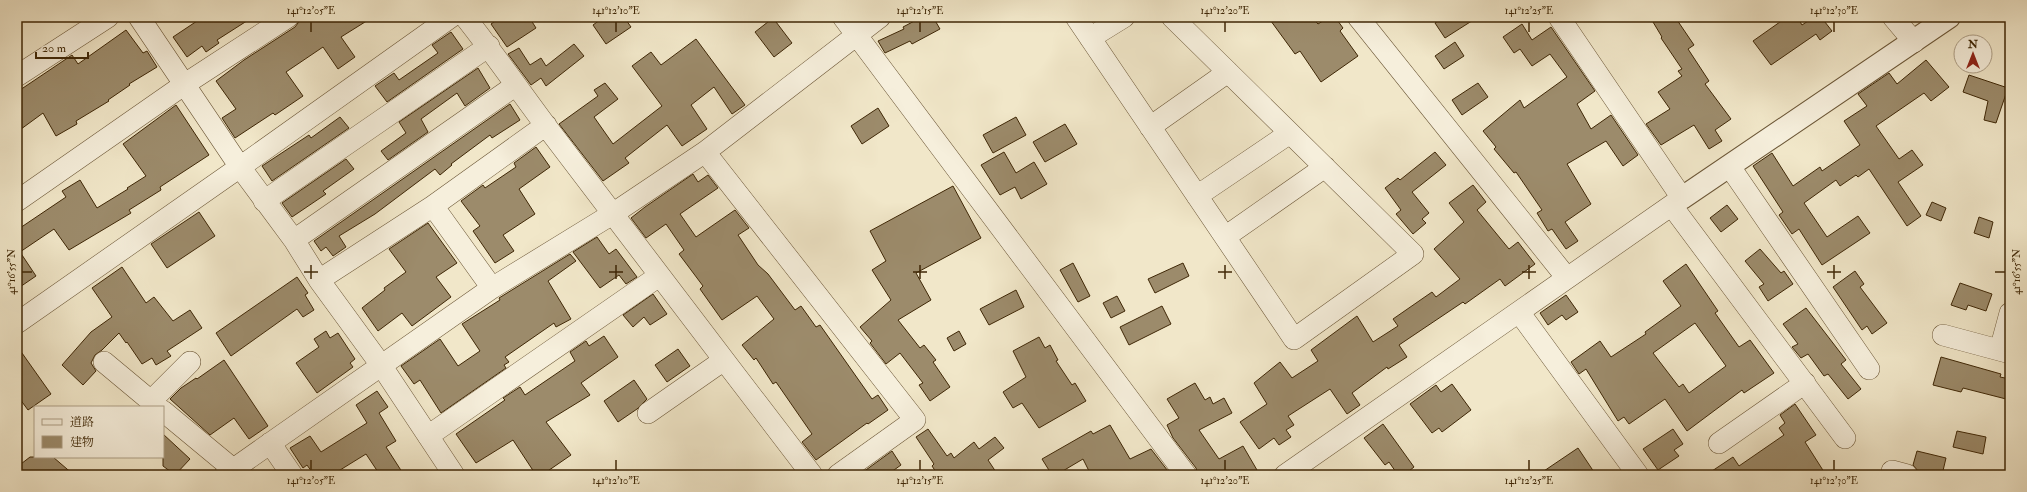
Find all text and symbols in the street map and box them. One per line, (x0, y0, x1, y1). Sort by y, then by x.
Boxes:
text: 141°12'05"E (287, 5, 335, 17)
text: 141°12'10"E (592, 5, 640, 17)
text: 141°12'15"E (897, 5, 943, 17)
text: 141°12'20"E (1200, 5, 1250, 17)
text: 141°12'25"E (1505, 5, 1553, 17)
text: 141°12'30"E (1810, 5, 1858, 17)
scale bar (36, 34, 88, 60)
north arrow (1953, 34, 1993, 74)
text: N (1967, 38, 1979, 51)
text: 20 m (42, 41, 67, 56)
text: 41°16'55"N (6, 249, 18, 295)
text: 41°16'55"N (2011, 249, 2023, 295)
legend (34, 406, 164, 458)
text: 道路 (70, 415, 94, 430)
text: 建物 (70, 435, 94, 450)
text: 141°12'05"E (287, 475, 335, 487)
text: 141°12'10"E (592, 475, 640, 487)
text: 141°12'15"E (897, 475, 943, 487)
text: 141°12'20"E (1200, 475, 1250, 487)
text: 141°12'25"E (1505, 475, 1553, 487)
text: 141°12'30"E (1810, 475, 1858, 487)

